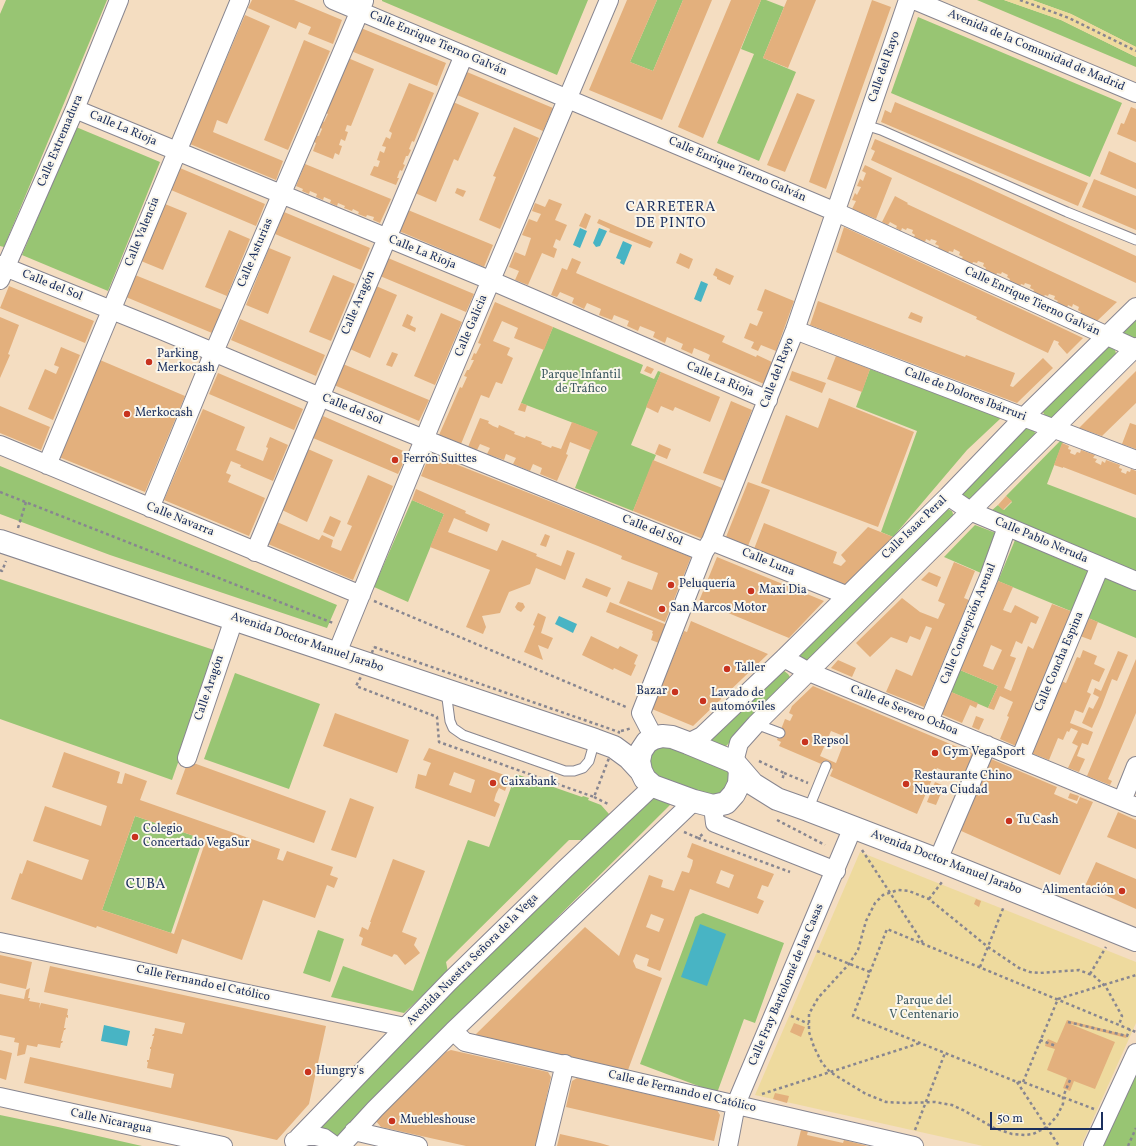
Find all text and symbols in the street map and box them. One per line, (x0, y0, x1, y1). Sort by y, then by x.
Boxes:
street label: Avenida de la Comunidad de Madrid (945, 7, 1127, 95)
street label: Calle Enrique Tierno Galván (367, 8, 509, 80)
street label: Calle del Rayo (866, 30, 904, 104)
street label: Calle Extremadura (35, 93, 87, 189)
street label: Calle La Rioja (87, 108, 159, 150)
street label: Calle Enrique Tierno Galván (666, 134, 808, 206)
street label: Calle Valencia (123, 195, 163, 269)
district label: CARRETERA DE PINTO (626, 200, 716, 232)
street label: Calle Asturias (235, 216, 277, 290)
street label: Calle La Rioja (386, 233, 458, 273)
street label: Calle Enrique Tierno Galván (962, 264, 1102, 340)
street label: Calle del Sol (20, 267, 84, 305)
street label: Calle Aragón (339, 269, 379, 337)
street label: Calle Galicia (452, 293, 492, 359)
street label: Calle del Rayo (758, 336, 798, 410)
place label: Parking Merkocash (157, 348, 215, 376)
marker: Parking Merkocash (144, 357, 154, 367)
street label: Calle La Rioja (684, 359, 756, 401)
street label: Calle de Dolores Ibárruri (902, 365, 1028, 425)
park label: Parque Infantil de Tráfico (541, 369, 621, 397)
street label: Calle del Sol (320, 391, 384, 429)
place label: Merkocash (135, 407, 193, 421)
marker: Merkocash (122, 409, 132, 419)
place label: Ferrón Suittes (403, 453, 477, 467)
marker: Ferrón Suittes (390, 455, 400, 465)
street label: Calle Isaac Peral (879, 493, 951, 563)
street label: Calle Navarra (144, 500, 216, 540)
street label: Calle del Sol (620, 512, 684, 550)
street label: Calle Pablo Neruda (992, 515, 1090, 567)
street label: Calle Luna (739, 546, 797, 580)
street label: Calle Concepción Arenal (938, 561, 1000, 687)
place label: Peluquería (679, 578, 735, 592)
marker: Peluquería (666, 580, 676, 590)
place label: Maxi Dia (759, 584, 807, 598)
marker: Maxi Dia (746, 586, 756, 596)
place label: San Marcos Motor (670, 602, 766, 616)
marker: San Marcos Motor (657, 604, 667, 614)
street label: Avenida Doctor Manuel Jarabo (229, 610, 385, 676)
street label: Calle Concha Espina (1032, 610, 1088, 714)
street label: Calle Aragón (192, 653, 228, 723)
place label: Taller (735, 662, 765, 676)
marker: Taller (722, 664, 732, 674)
street label: Calle de Severo Ochoa (848, 683, 960, 739)
place label: Bazar (637, 685, 667, 699)
marker: Bazar (670, 687, 680, 697)
place label: Lavado de automóviles (711, 687, 775, 715)
marker: Lavado de automóviles (698, 696, 708, 706)
place label: Repsol (813, 735, 849, 749)
marker: Repsol (800, 737, 810, 747)
place label: Gym VegaSport (943, 746, 1025, 760)
marker: Gym VegaSport (930, 748, 940, 758)
place label: Restaurante Chino Nueva Ciudad (914, 770, 1012, 798)
place label: Caixabank (501, 776, 557, 790)
marker: Caixabank (488, 778, 498, 788)
marker: Restaurante Chino Nueva Ciudad (901, 779, 911, 789)
place label: Tu Cash (1017, 814, 1059, 828)
marker: Tu Cash (1004, 816, 1014, 826)
place label: Colegio Concertado VegaSur (143, 823, 250, 851)
street label: Avenida Doctor Manuel Jarabo (868, 828, 1024, 898)
marker: Colegio Concertado VegaSur (130, 832, 140, 842)
district label: CUBA (126, 877, 166, 893)
place label: Alimentación (1042, 884, 1114, 898)
marker: Alimentación (1117, 886, 1127, 896)
street label: Avenida Nuestra Señora de la Vega (404, 891, 542, 1029)
street label: Calle Fray Bartolomé de las Casas (746, 902, 828, 1068)
street label: Calle Fernando el Católico (135, 963, 271, 1005)
park label: Parque del V Centenario (889, 995, 959, 1023)
place label: Hungry's (316, 1065, 364, 1079)
marker: Hungry's (303, 1067, 313, 1077)
street label: Calle de Fernando el Católico (607, 1068, 757, 1116)
scale bar (992, 1104, 1105, 1130)
street label: Calle Nicaragua (69, 1106, 153, 1138)
text: 50 m (997, 1111, 1023, 1127)
place label: Muebleshouse (400, 1114, 475, 1128)
marker: Muebleshouse (387, 1116, 397, 1126)

